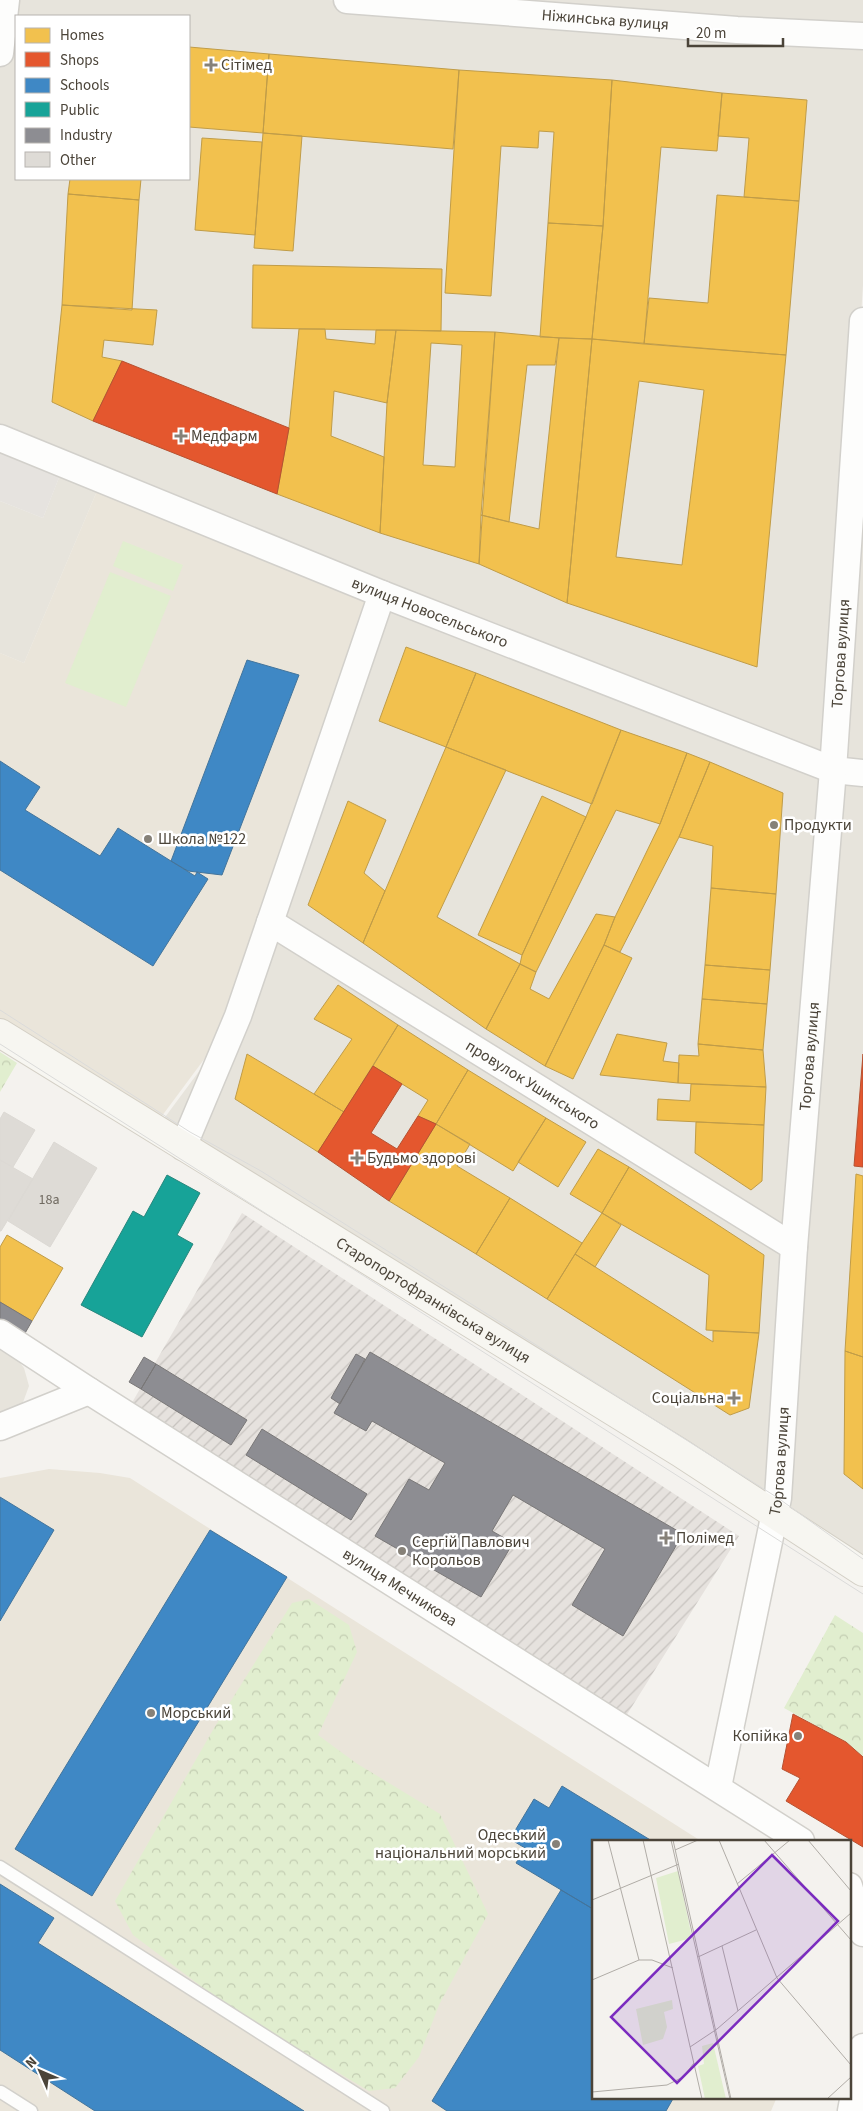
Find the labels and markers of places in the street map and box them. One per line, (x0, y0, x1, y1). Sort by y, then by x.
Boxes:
place label: Сітімед (221, 54, 272, 76)
marker: Сітімед (205, 59, 217, 71)
place label: Медфарм (191, 425, 258, 447)
marker: Медфарм (175, 430, 187, 442)
place label: Продукти (784, 814, 852, 836)
marker: Продукти (768, 819, 780, 831)
place label: Школа №122 (158, 828, 246, 850)
marker: Школа №122 (142, 833, 154, 845)
place label: Будьмо здорові (367, 1147, 476, 1169)
marker: Будьмо здорові (351, 1152, 363, 1164)
place label: Соціальна (652, 1387, 724, 1409)
marker: Соціальна (728, 1392, 740, 1404)
place label: Полімед (676, 1527, 734, 1549)
place label: Сергій Павлович Корольов (412, 1531, 530, 1571)
marker: Полімед (660, 1532, 672, 1544)
marker: Сергій Павлович Корольов (396, 1545, 408, 1557)
place label: Морський (161, 1702, 231, 1724)
marker: Морський (145, 1707, 157, 1719)
place label: Копiйка (733, 1725, 788, 1747)
marker: Копiйка (792, 1730, 804, 1742)
place label: Одеський національний морський (375, 1824, 546, 1864)
marker: Одеський національний морський (550, 1838, 562, 1850)

